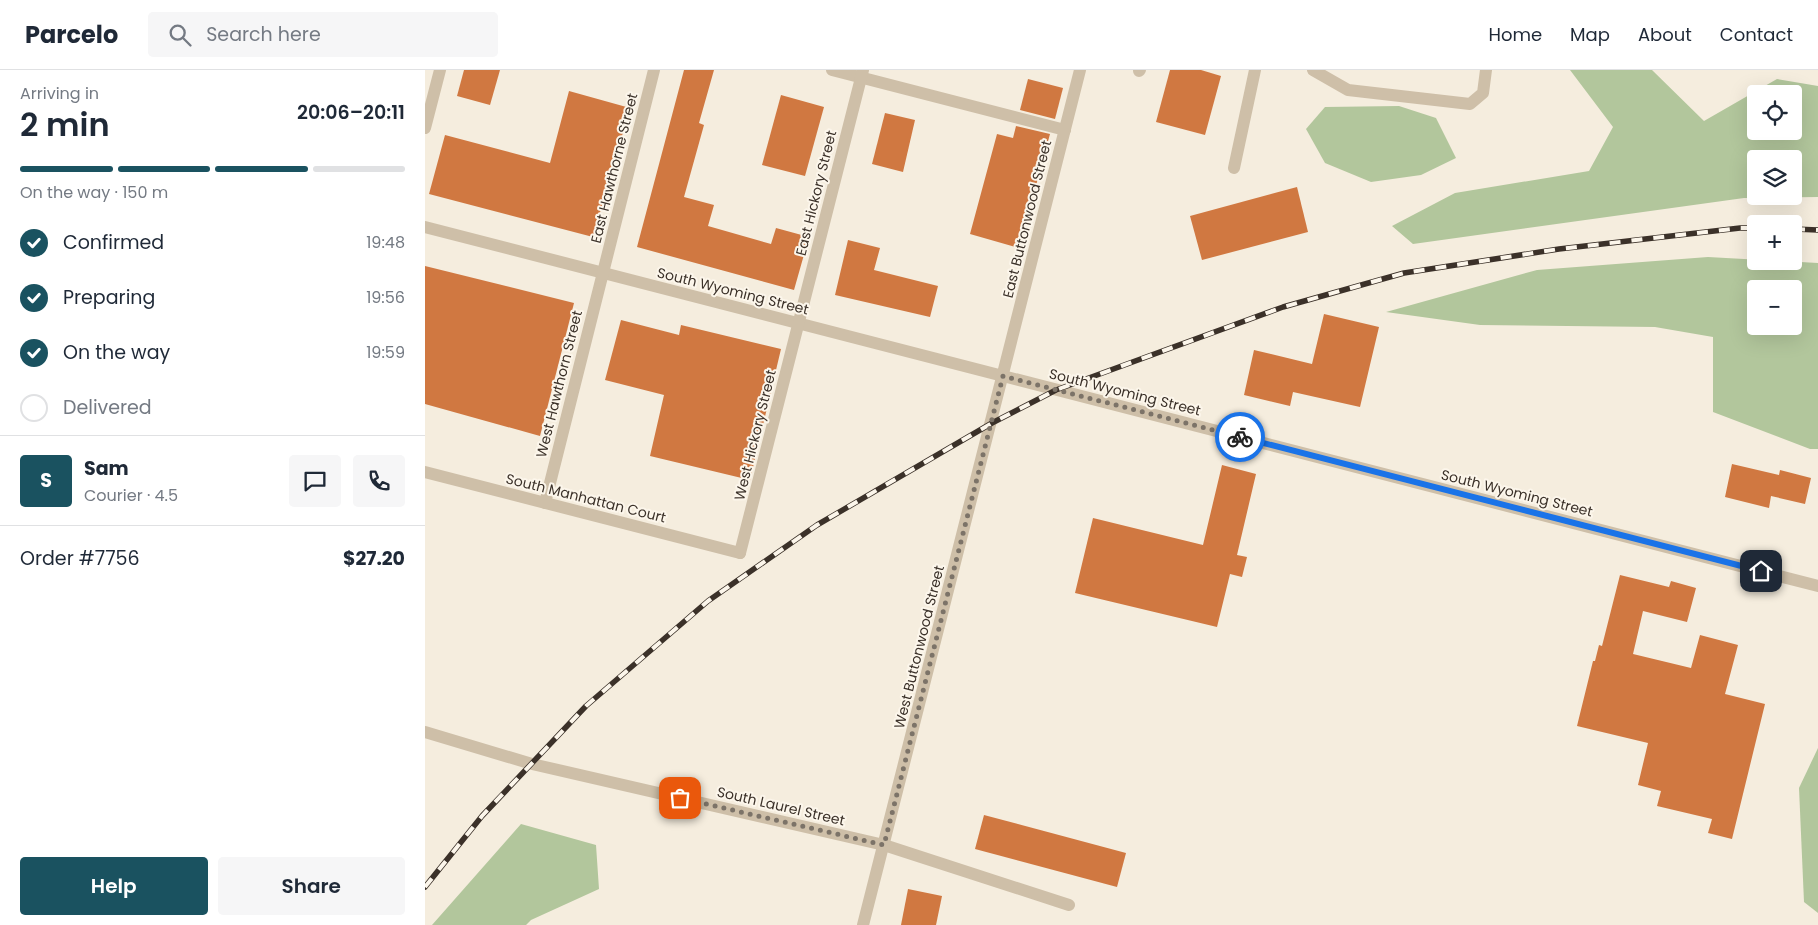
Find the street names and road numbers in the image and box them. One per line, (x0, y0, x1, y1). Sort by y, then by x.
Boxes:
street label: East Hawthorne Street (586, 91, 642, 245)
street label: East Hickory Street (791, 128, 841, 258)
street label: East Buttonwood Street (998, 138, 1056, 300)
street label: South Wyoming Street (655, 262, 811, 320)
street label: West Hawthorn Street (531, 308, 587, 460)
street label: South Wyoming Street (1047, 363, 1203, 421)
street label: West Hickory Street (729, 368, 781, 502)
street label: South Wyoming Street (1439, 464, 1595, 522)
street label: South Manhattan Court (504, 468, 668, 528)
street label: West Buttonwood Street (889, 563, 949, 731)
street label: South Laurel Street (715, 782, 847, 830)

